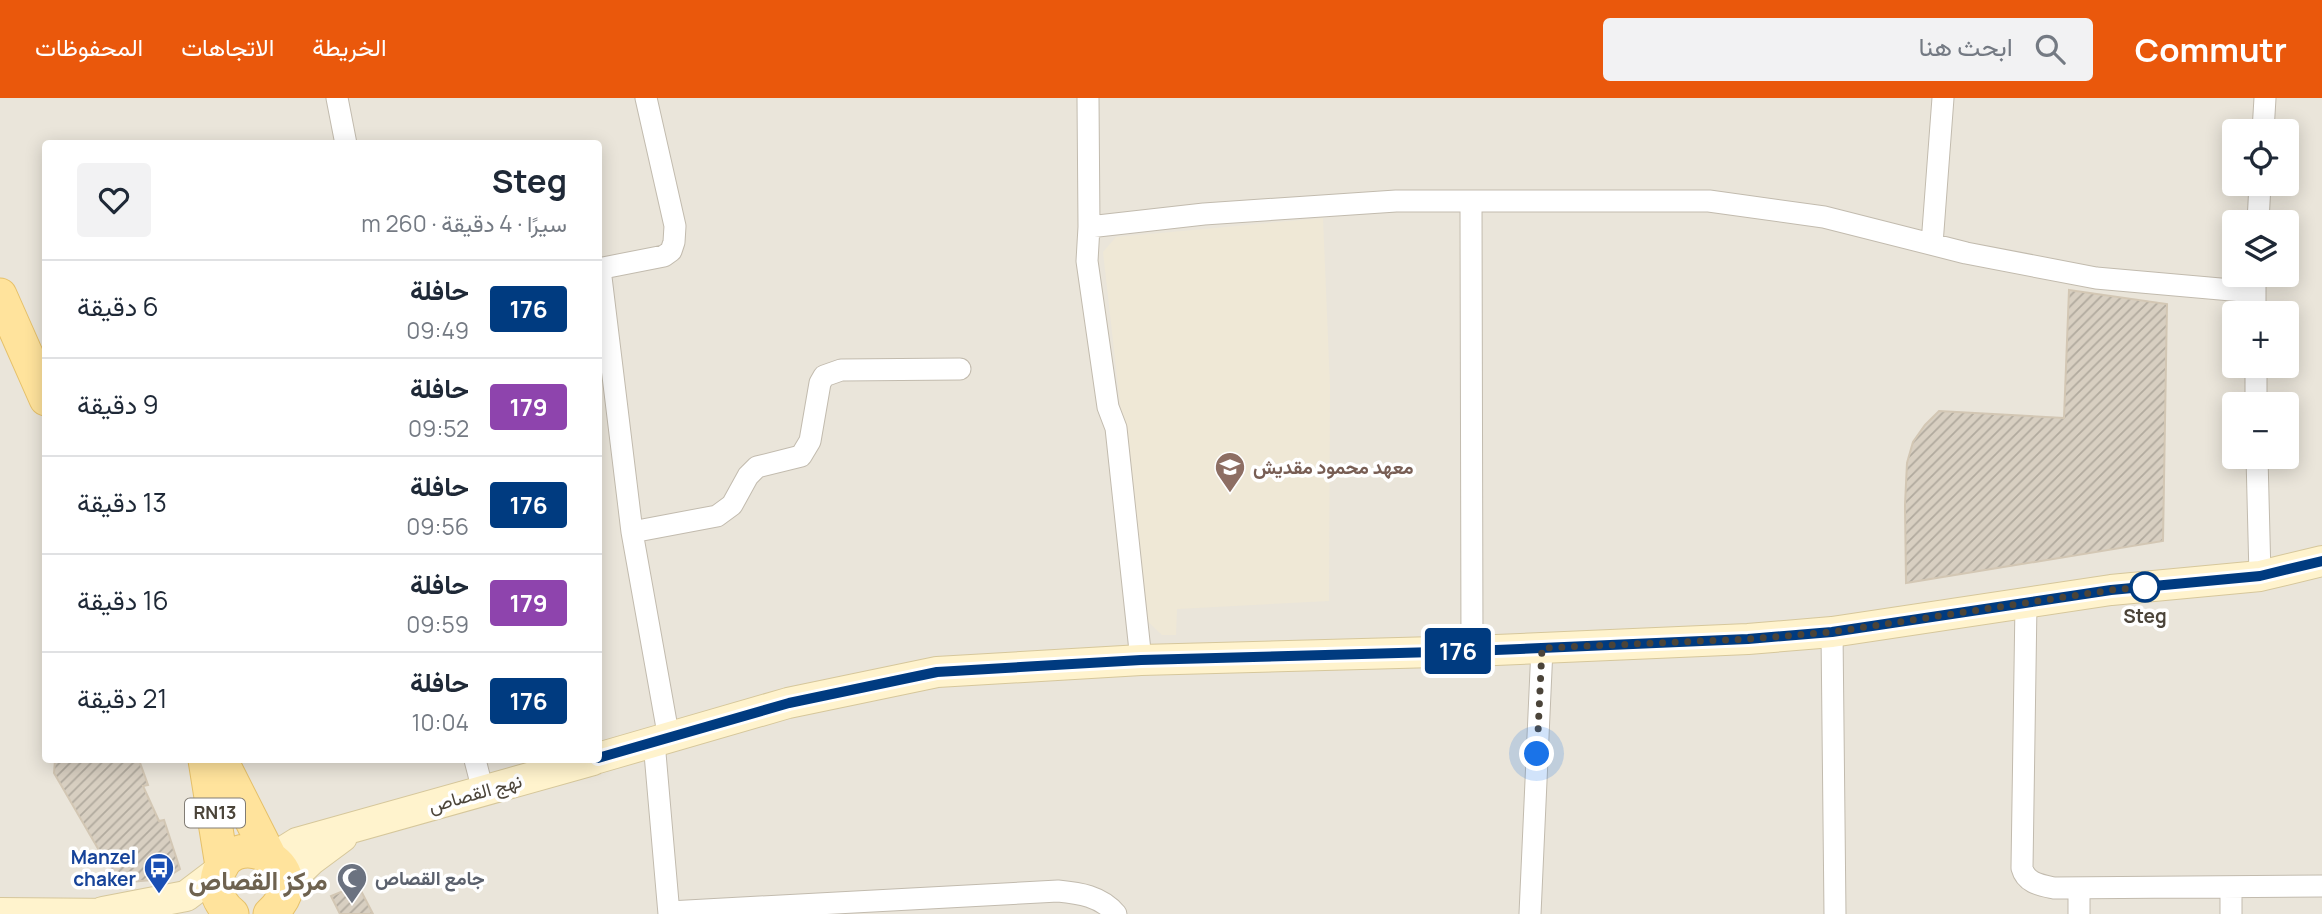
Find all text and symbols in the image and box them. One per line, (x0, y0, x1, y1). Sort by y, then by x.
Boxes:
search box (1603, 18, 2093, 81)
text: Commutr (2135, 27, 2287, 72)
text: ابحث هنا (1918, 28, 2013, 64)
text: المحفوظات (35, 30, 143, 63)
text: الاتجاهات (181, 30, 274, 63)
text: الخريطة (312, 30, 387, 63)
icon: search (2031, 30, 2069, 68)
map controls (2222, 119, 2299, 469)
button: locate (2222, 119, 2299, 196)
text: Steg (492, 158, 567, 203)
button: heart (77, 163, 151, 237)
text: سيرًا · 4 دقيقة · 260 m (361, 207, 567, 239)
button: layers (2222, 210, 2299, 287)
text: حافلة (410, 272, 469, 308)
text: 6 دقيقة (77, 288, 159, 324)
text: 176 (509, 292, 548, 325)
button: + (2222, 301, 2299, 378)
text: 09:49 (406, 314, 469, 346)
text: حافلة (410, 370, 469, 406)
text: 9 دقيقة (77, 386, 159, 422)
text: 179 (509, 390, 548, 423)
button: − (2222, 392, 2299, 469)
text: 09:52 (408, 412, 469, 444)
school or university icon: معهد محمود مقديش (1213, 450, 1247, 494)
place label: معهد محمود مقديش (1253, 454, 1414, 480)
text: حافلة (410, 468, 469, 504)
text: 13 دقيقة (77, 484, 167, 520)
text: 176 (509, 488, 548, 521)
text: 09:56 (406, 510, 469, 542)
text: حافلة (410, 566, 469, 602)
marker: Steg (2130, 572, 2160, 602)
text: 16 دقيقة (77, 582, 169, 618)
text: 179 (509, 586, 548, 619)
place label: Steg (2123, 603, 2167, 629)
text: 09:59 (406, 608, 469, 640)
line badge: 176 (1418, 628, 1498, 674)
text: 176 (1439, 634, 1477, 667)
text: حافلة (410, 664, 469, 700)
text: 21 دقيقة (77, 680, 167, 716)
text: 176 (509, 684, 548, 717)
text: 10:04 (412, 706, 469, 738)
your location (1519, 736, 1554, 771)
street label: نهج القصاص (425, 767, 525, 820)
road number: RN13 (185, 798, 245, 828)
place label: Manzel chaker (71, 844, 136, 892)
bus stop icon: Manzel chaker (142, 851, 176, 895)
mosque icon: جامع القصاص (335, 861, 369, 905)
district label: مركز القصاص (188, 862, 328, 898)
place label: جامع القصاص (375, 865, 485, 892)

